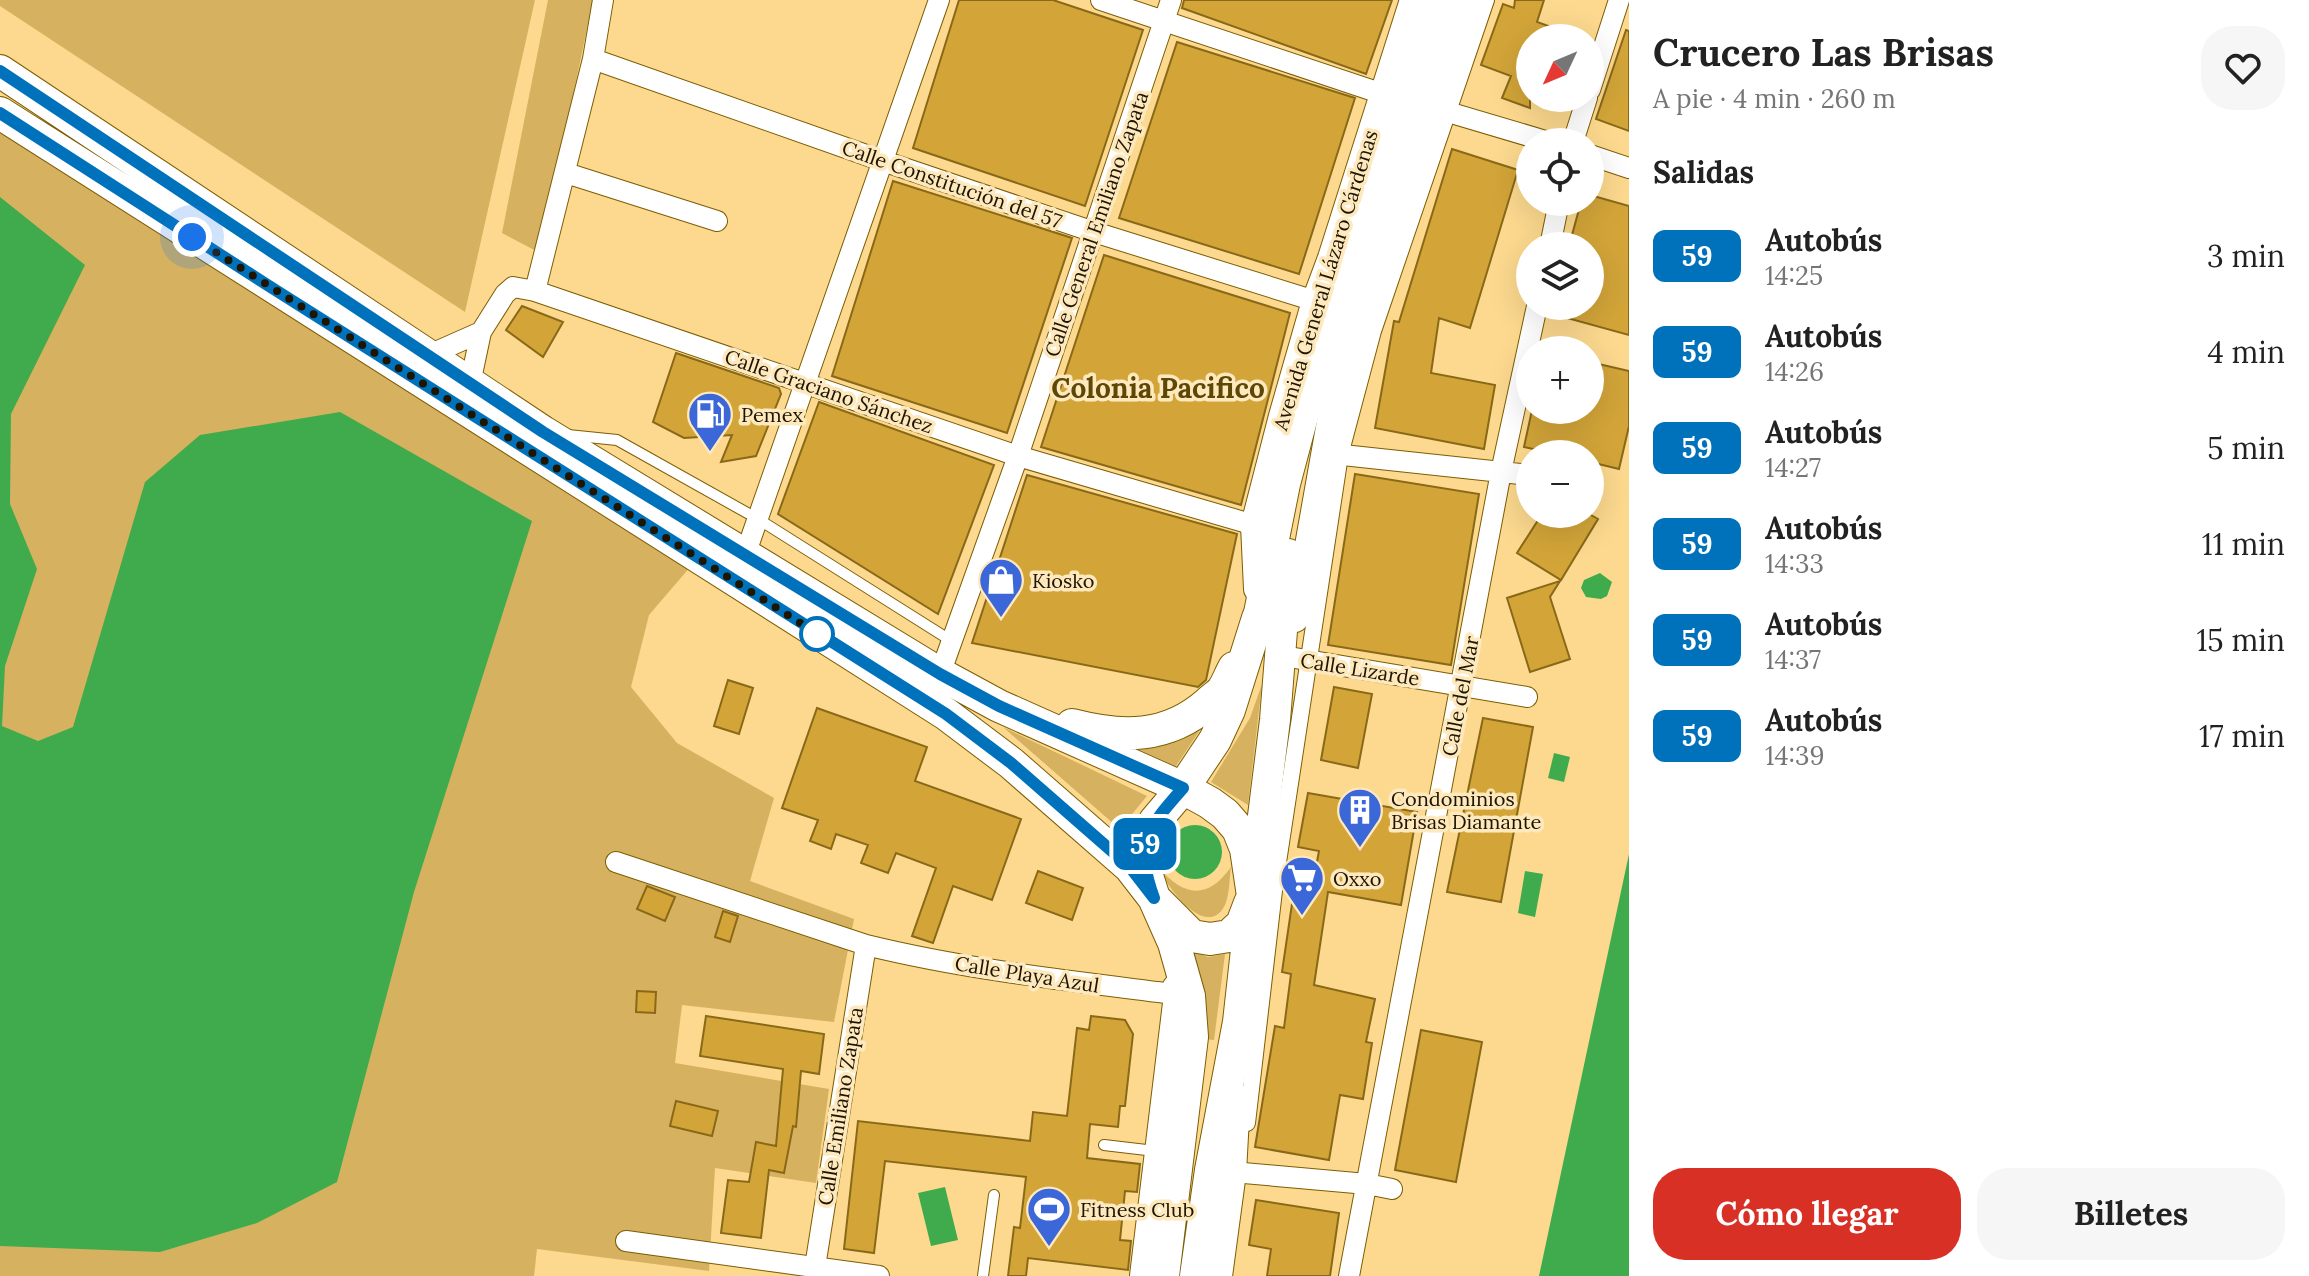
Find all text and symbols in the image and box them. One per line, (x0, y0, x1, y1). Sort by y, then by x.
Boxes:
north arrow (1516, 24, 1604, 112)
map controls (1516, 24, 1604, 528)
button: heart (2201, 26, 2285, 110)
text: Crucero Las Brisas (1653, 28, 1994, 76)
text: A pie · 4 min · 260 m (1653, 82, 1896, 115)
street label: Calle General Emiliano Zapata (1039, 88, 1153, 360)
street label: Avenida General Lázaro Cárdenas (1267, 127, 1383, 434)
button: locate (1516, 128, 1604, 216)
street label: Calle Constitución del 57 (839, 135, 1065, 233)
text: Salidas (1653, 153, 1754, 191)
your location (172, 217, 212, 257)
text: Autobús (1765, 221, 1882, 259)
button: layers (1516, 232, 1604, 320)
text: 3 min (2207, 237, 2285, 275)
text: 59 (1681, 238, 1713, 274)
text: 14:25 (1765, 259, 1823, 292)
text: Autobús (1765, 317, 1882, 355)
text: 4 min (2207, 333, 2285, 371)
text: 59 (1681, 334, 1713, 370)
button: + (1516, 336, 1604, 424)
street label: Calle Graciano Sánchez (722, 344, 936, 438)
text: 14:26 (1765, 355, 1824, 388)
district label: Colonia Pacifico (1051, 370, 1265, 406)
fuel station icon: Pemex (686, 390, 734, 453)
place label: Pemex (741, 402, 803, 427)
text: Autobús (1765, 413, 1882, 451)
text: 5 min (2207, 429, 2285, 467)
text: 59 (1681, 430, 1713, 466)
button: − (1516, 440, 1604, 528)
text: 14:27 (1765, 451, 1821, 484)
text: Autobús (1765, 509, 1882, 547)
text: 11 min (2202, 525, 2285, 563)
text: 59 (1681, 526, 1713, 562)
text: 14:33 (1765, 547, 1824, 580)
shop icon: Kiosko (977, 556, 1025, 619)
place label: Kiosko (1032, 568, 1095, 593)
text: Autobús (1765, 605, 1882, 643)
unlabelled marker (800, 617, 834, 651)
text: 15 min (2196, 621, 2285, 659)
text: 59 (1681, 622, 1713, 658)
street label: Calle del Mar (1436, 633, 1484, 758)
text: 14:37 (1765, 643, 1821, 676)
street label: Calle Lizarde (1299, 647, 1422, 691)
text: Autobús (1765, 701, 1882, 739)
text: 17 min (2199, 717, 2285, 755)
text: 59 (1681, 718, 1713, 754)
text: 14:39 (1765, 739, 1825, 772)
building icon: Condominios Brisas Diamante (1336, 786, 1384, 849)
place label: Condominios Brisas Diamante (1391, 786, 1541, 834)
line badge: 59 (1109, 818, 1181, 870)
text: 59 (1129, 826, 1161, 862)
supermarket icon: Oxxo (1278, 854, 1326, 917)
place label: Oxxo (1333, 866, 1382, 891)
street label: Calle Playa Azul (953, 950, 1101, 998)
street label: Calle Emiliano Zapata (812, 1005, 868, 1207)
button: Cómo llegar (1653, 1168, 1961, 1260)
button: Billetes (1977, 1168, 2285, 1260)
sports icon: Fitness Club (1025, 1185, 1073, 1248)
place label: Fitness Club (1080, 1197, 1194, 1222)

